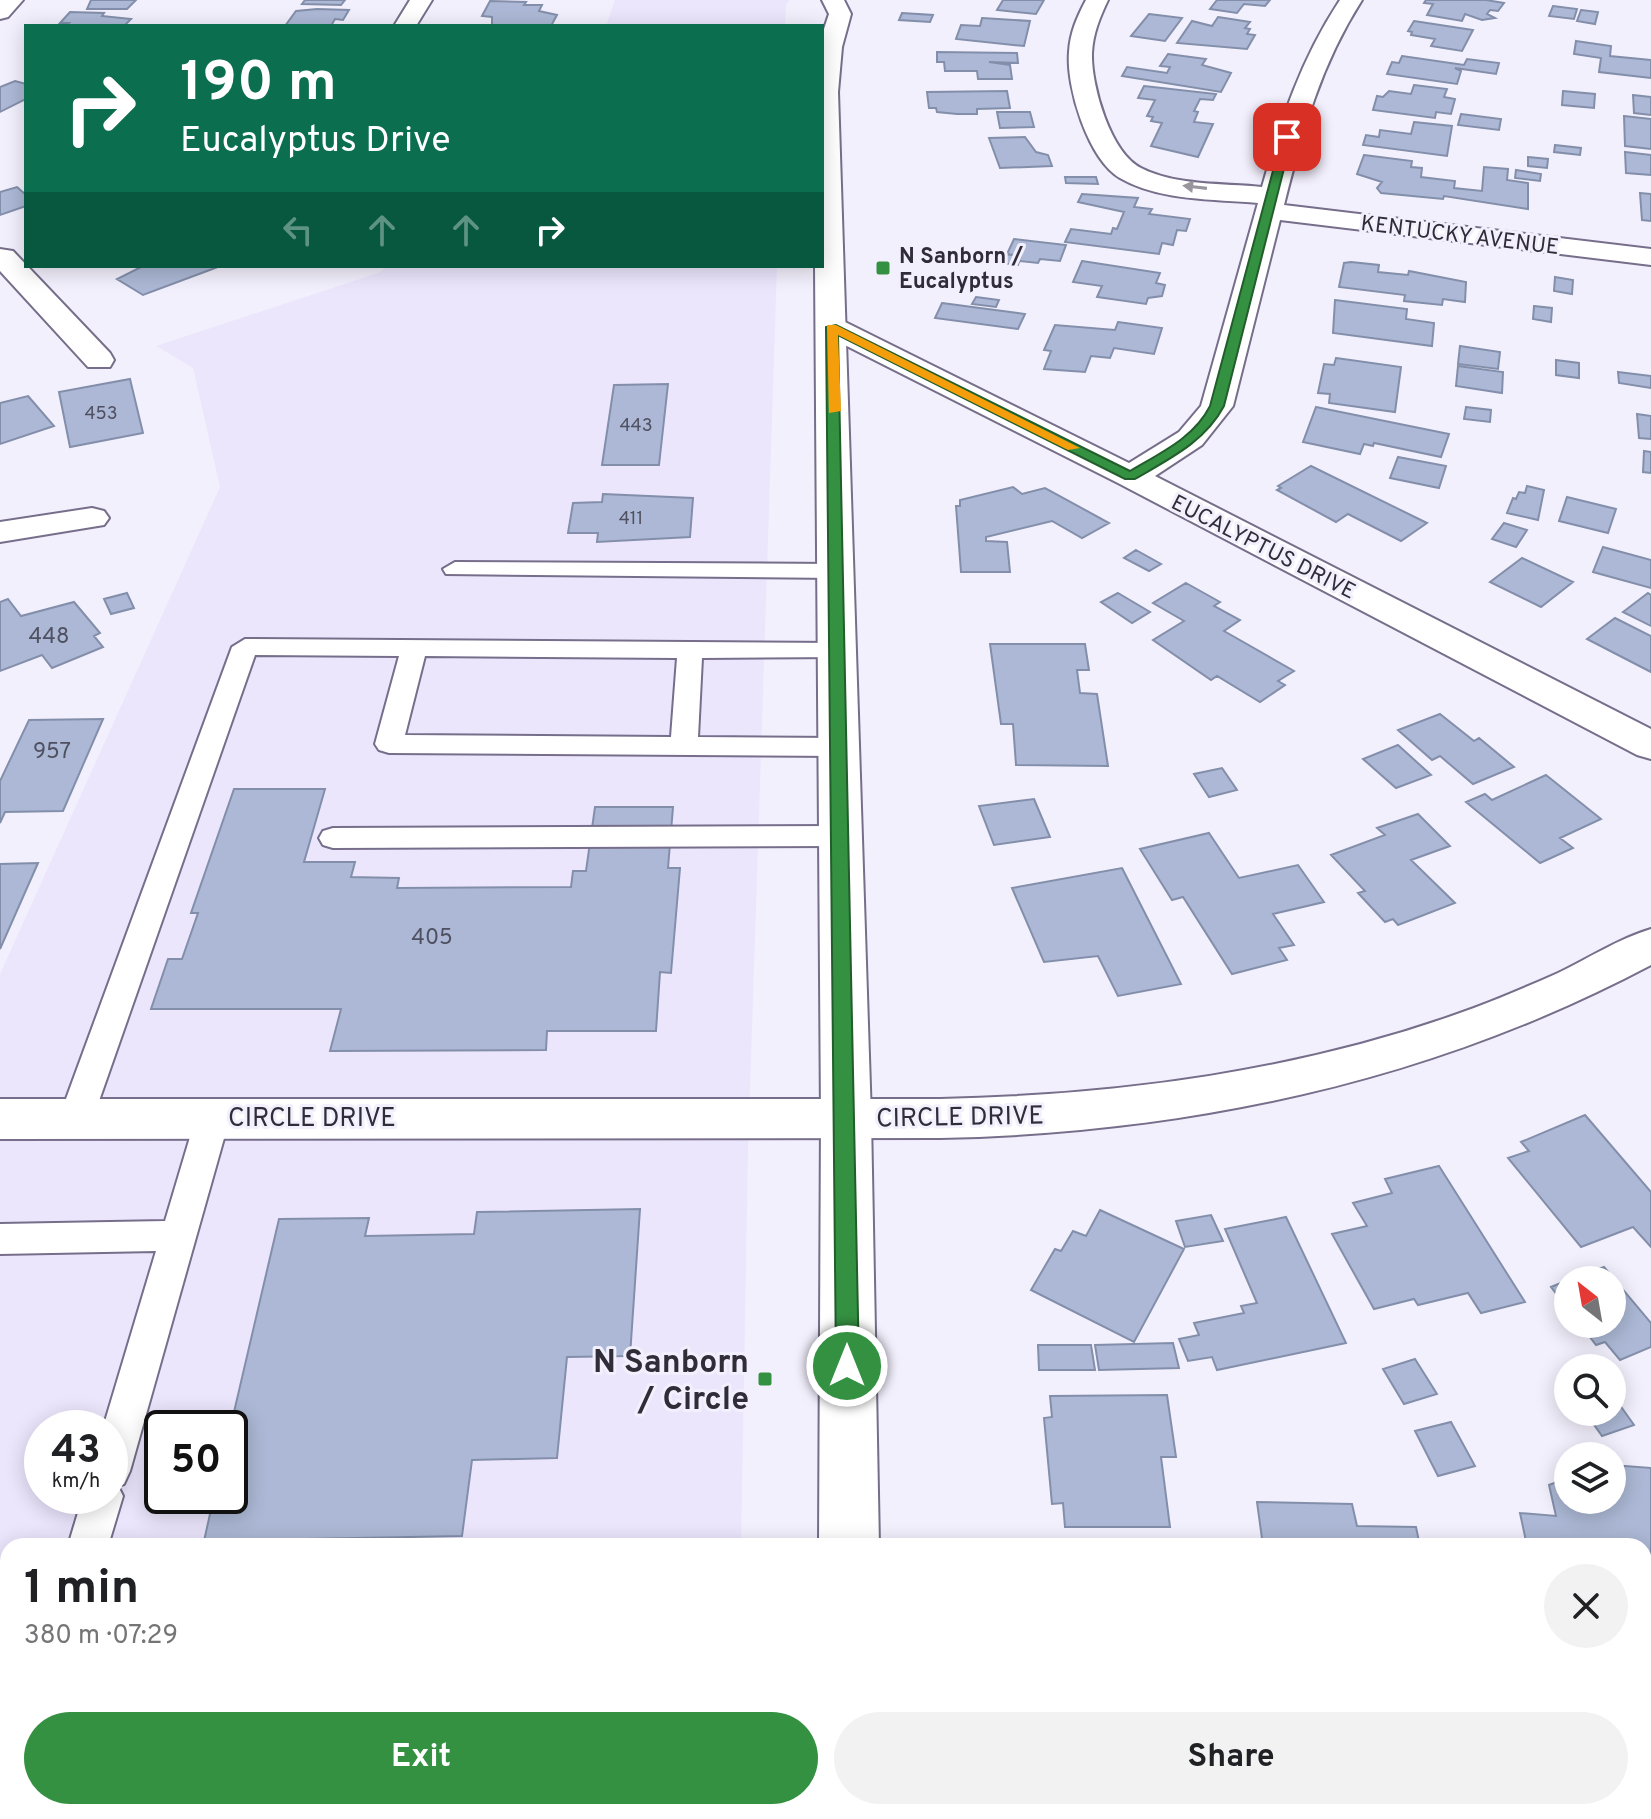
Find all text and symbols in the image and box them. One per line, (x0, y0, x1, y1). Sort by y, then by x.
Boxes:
text: 190 m (180, 50, 337, 120)
icon: right (48, 56, 152, 160)
pin (1253, 103, 1321, 171)
icon: arrive (1265, 115, 1309, 159)
text: Eucalyptus Drive (180, 119, 451, 165)
one-way arrow (1182, 180, 1207, 193)
icon: left (276, 208, 320, 252)
icon: ahead (360, 208, 404, 252)
icon: ahead (444, 208, 488, 252)
icon: right (528, 208, 572, 252)
street label: KENTUCKY AVENUE (1359, 211, 1560, 262)
place label: N Sanborn / Eucalyptus (899, 244, 1024, 296)
marker: N Sanborn / Eucalyptus (874, 259, 892, 277)
house number: 453 (84, 403, 118, 426)
house number: 443 (619, 415, 653, 438)
street label: EUCALYPTUS DRIVE (1166, 490, 1360, 606)
house number: 411 (619, 508, 643, 531)
house number: 448 (29, 624, 69, 651)
house number: 957 (33, 739, 71, 766)
house number: 405 (411, 925, 453, 952)
street label: CIRCLE DRIVE (876, 1101, 1044, 1136)
street label: CIRCLE DRIVE (228, 1103, 396, 1136)
north arrow (1554, 1266, 1626, 1338)
map controls (1554, 1266, 1626, 1514)
position arrow (805, 1324, 889, 1408)
place label: N Sanborn / Circle (593, 1344, 749, 1421)
button: search (1554, 1354, 1626, 1426)
marker: N Sanborn / Circle (756, 1370, 774, 1388)
speed limit sign: 50 (144, 1410, 248, 1514)
text: 43 (51, 1427, 101, 1477)
button: layers (1554, 1442, 1626, 1514)
text: km/h (52, 1469, 100, 1495)
text: 1 min (24, 1560, 139, 1620)
button: close (1544, 1564, 1628, 1648)
text: 380 m · 07:29 (24, 1620, 178, 1653)
button: Exit (24, 1712, 818, 1804)
button: Share (834, 1712, 1628, 1804)

